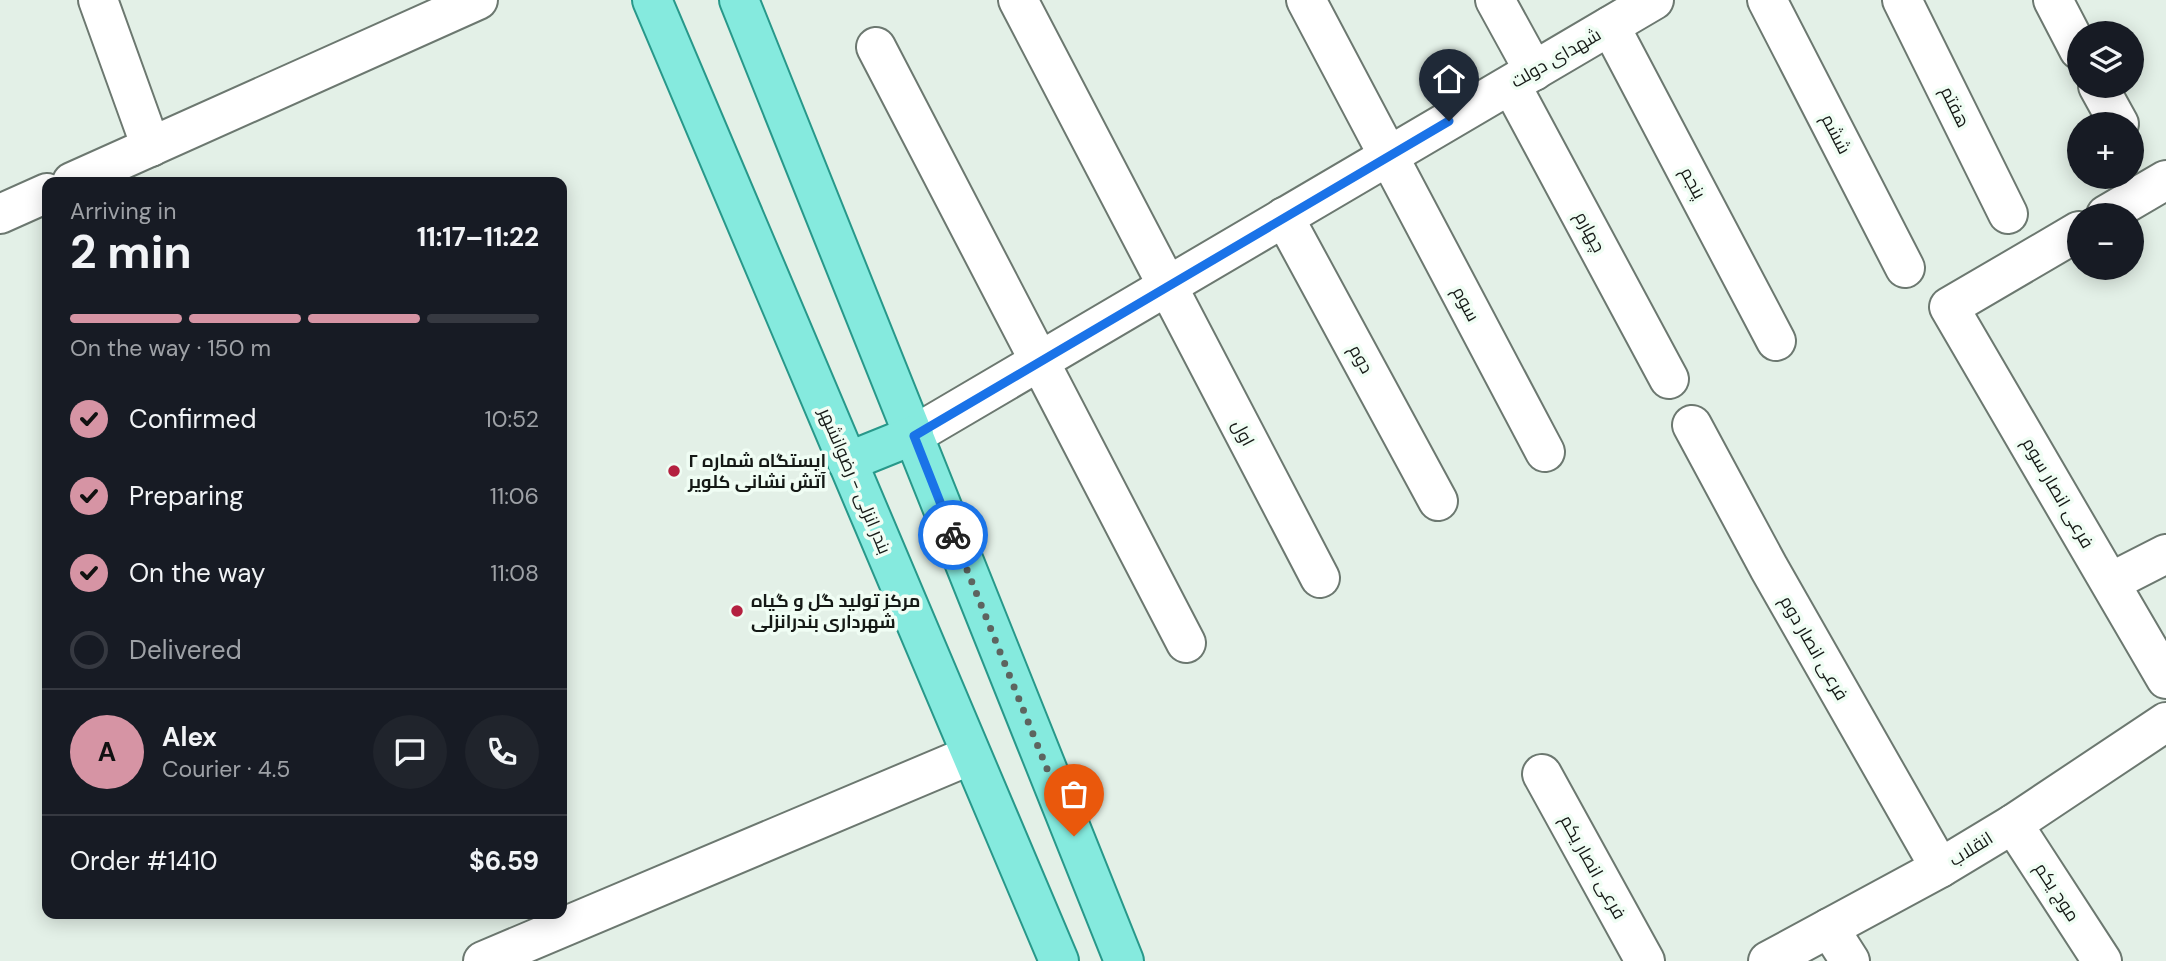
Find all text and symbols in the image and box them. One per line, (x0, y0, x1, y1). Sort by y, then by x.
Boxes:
map controls (2067, 21, 2144, 280)
button: layers (2067, 21, 2144, 98)
street label: شهدای دولت (1507, 23, 1605, 93)
pin (1419, 49, 1479, 121)
icon: home (1430, 60, 1468, 98)
street label: هفتم (1935, 82, 1975, 132)
street label: ششم (1816, 110, 1856, 158)
button: + (2067, 112, 2144, 189)
street label: پنجم (1675, 163, 1711, 203)
text: Arriving in (70, 196, 176, 226)
button: − (2067, 203, 2144, 280)
street label: چهارم (1569, 207, 1611, 257)
text: 11:17–11:22 (417, 220, 539, 254)
text: 2 min (70, 222, 192, 282)
street label: سوم (1447, 282, 1485, 326)
text: On the way · 150 m (70, 333, 271, 363)
street label: دوم (1343, 340, 1379, 378)
icon: check (70, 400, 108, 438)
text: Confirmed (129, 402, 256, 436)
street label: بندر انزلی - رضوانشهر (813, 403, 897, 558)
text: 10:52 (485, 404, 539, 434)
street label: اول (1226, 416, 1260, 450)
street label: فرعی انصار سوم (2017, 433, 2099, 553)
place label: ایستگاه شماره ۲ آتش نشانی کلویر (687, 449, 826, 494)
marker: ایستگاه شماره ۲ آتش نشانی کلویر (666, 463, 682, 479)
icon: check (70, 477, 108, 515)
text: Preparing (129, 479, 244, 513)
text: 11:06 (490, 481, 539, 511)
courier (918, 500, 988, 570)
icon: bike (934, 516, 972, 554)
icon: check (70, 554, 108, 592)
text: On the way (129, 556, 265, 590)
text: 11:08 (490, 558, 539, 588)
place label: مرکز تولید گل و گیاه شهرداری بندرانزلی (751, 589, 920, 634)
street label: فرعی انصار دوم (1774, 591, 1854, 705)
marker: مرکز تولید گل و گیاه شهرداری بندرانزلی (729, 603, 745, 619)
text: Delivered (129, 633, 242, 667)
button: chat (373, 715, 447, 789)
button: phone (465, 715, 539, 789)
text: Alex (162, 720, 217, 754)
text: A (98, 735, 116, 769)
text: Courier · 4.5 (162, 754, 290, 784)
pin (1044, 764, 1104, 836)
icon: bag (1055, 775, 1093, 813)
street label: فرعی انصار یکم (1554, 810, 1632, 924)
street label: انقلاب (1945, 826, 1997, 872)
text: Order #1410 (70, 844, 218, 878)
text: $6.59 (469, 844, 539, 878)
street label: موج یکم (2029, 858, 2085, 926)

